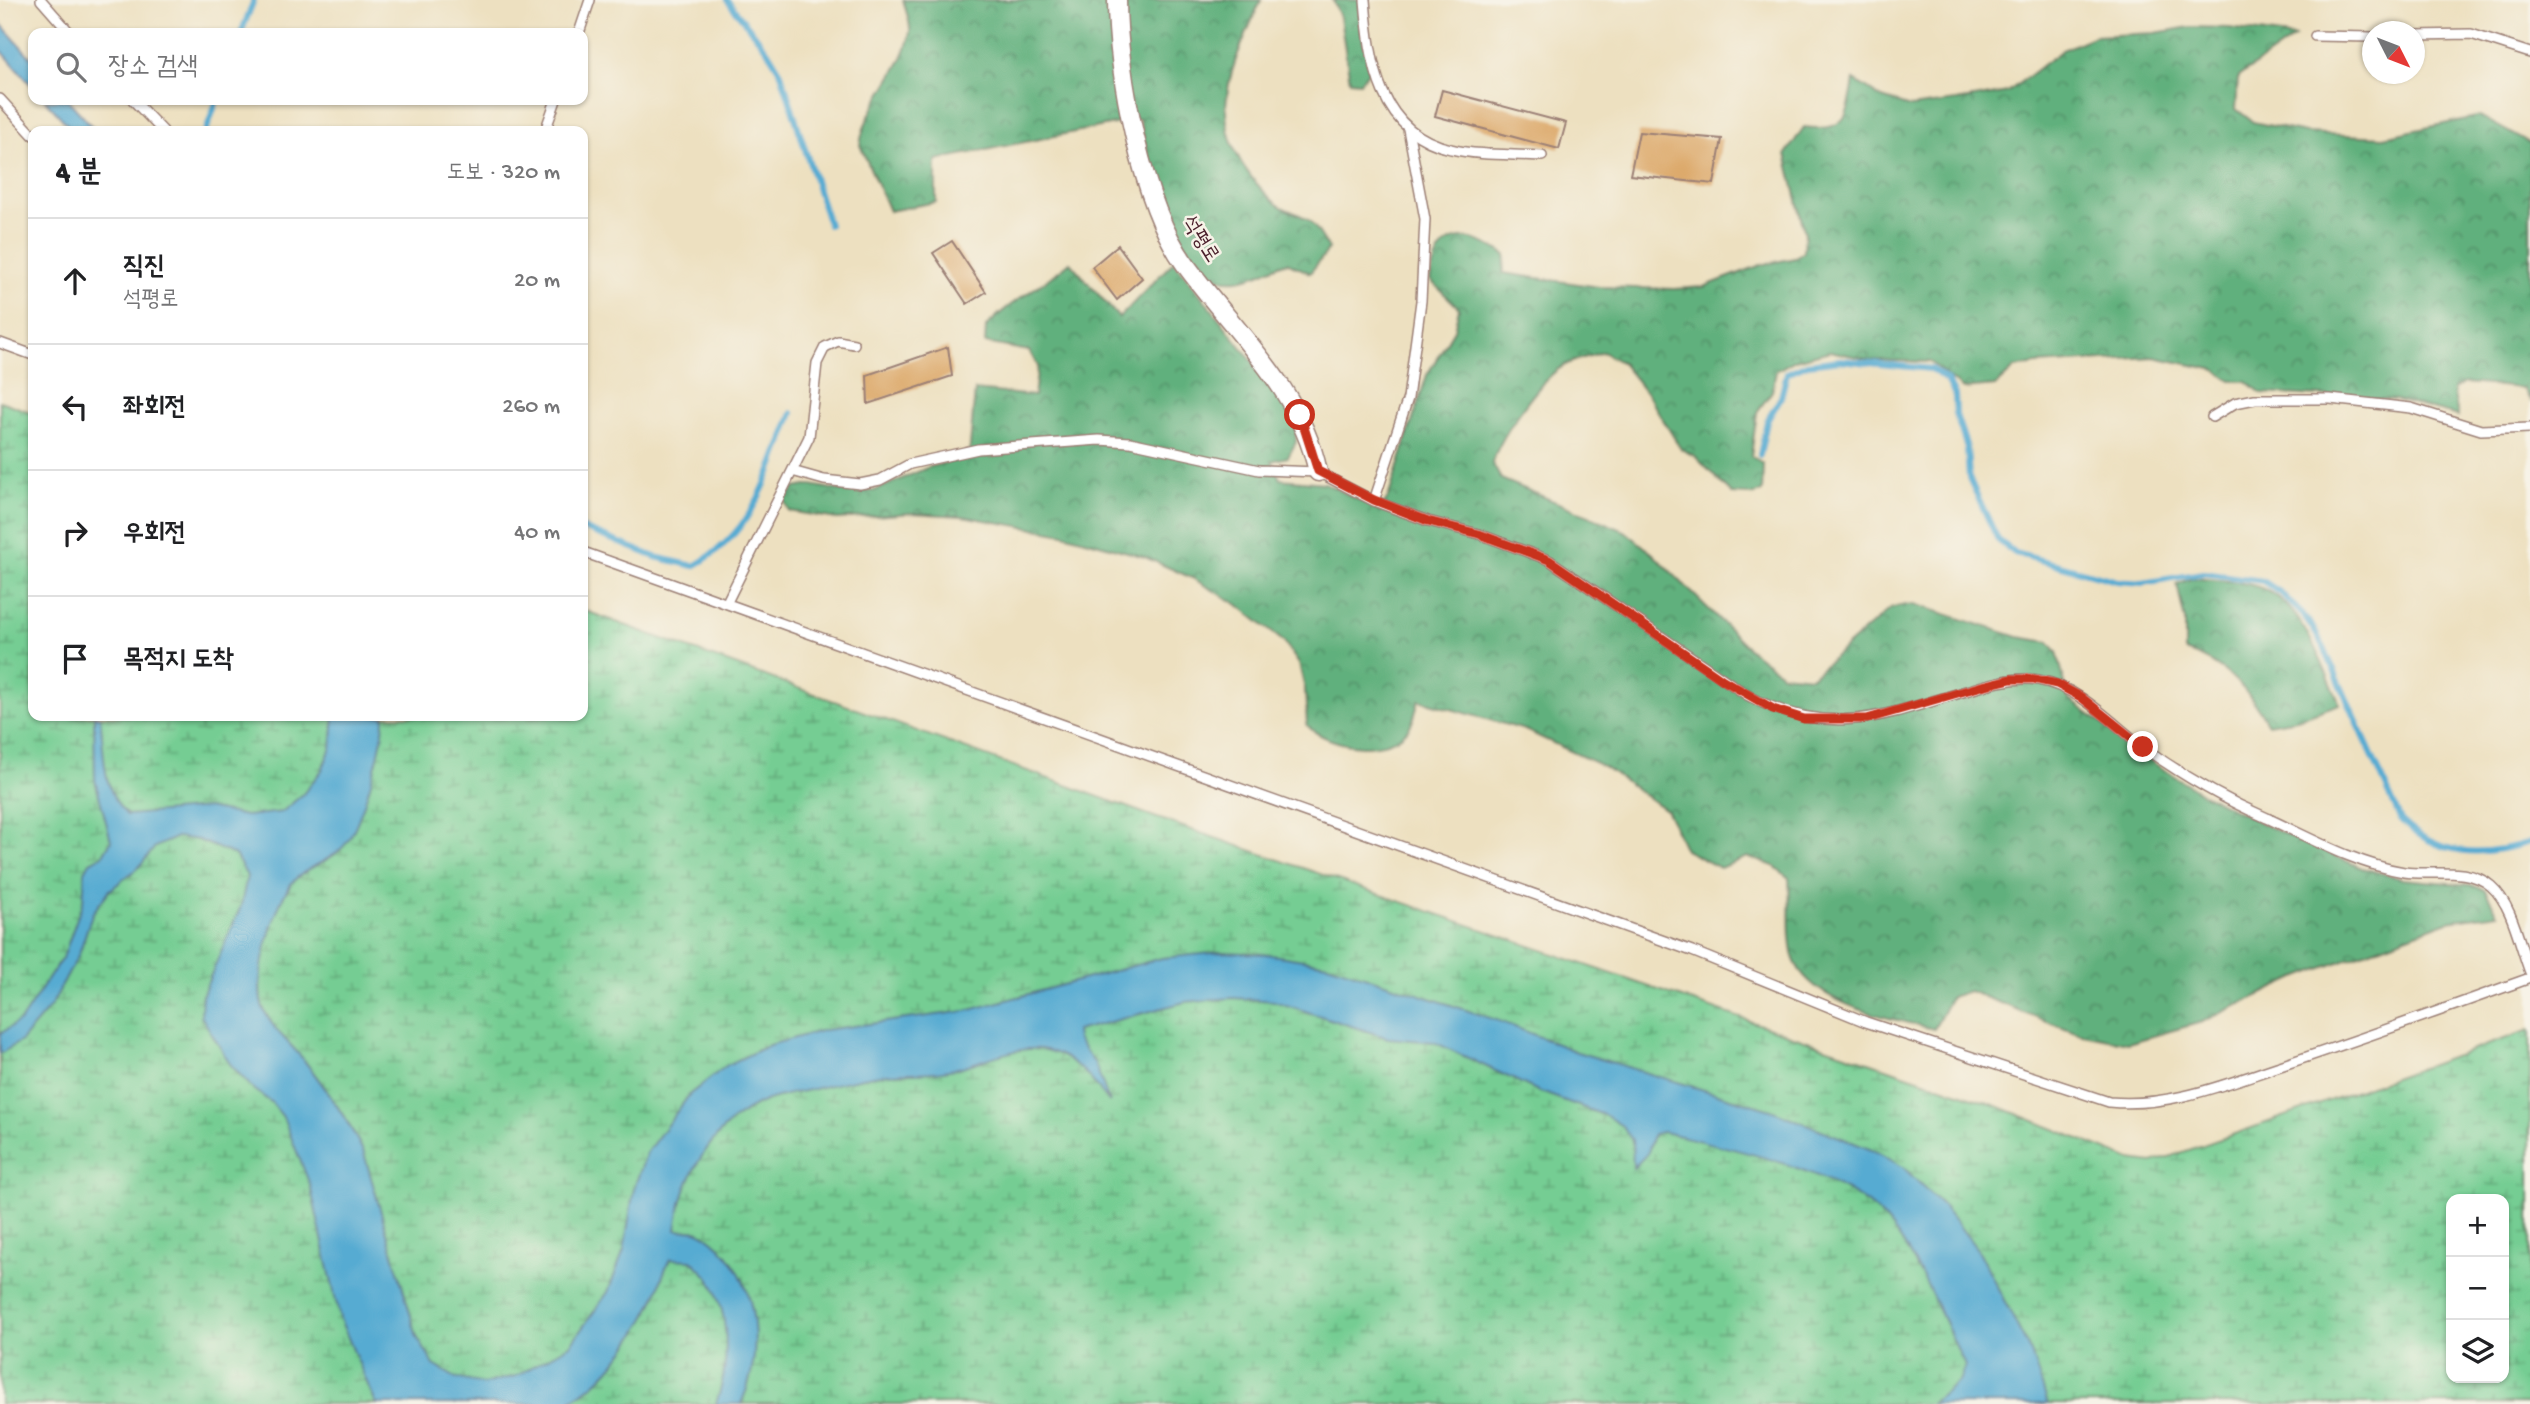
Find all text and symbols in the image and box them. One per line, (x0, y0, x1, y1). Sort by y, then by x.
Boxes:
north arrow (2362, 21, 2425, 84)
search box (28, 28, 588, 105)
icon: search (52, 48, 90, 86)
text: 장소 검색 (108, 53, 198, 84)
text: 4 분 (56, 157, 101, 192)
text: 도보 · 320 m (447, 160, 560, 187)
street label: 석평로 (1175, 212, 1223, 268)
text: 직진 (123, 253, 165, 284)
icon: ahead (56, 262, 94, 300)
text: 20 m (514, 268, 560, 295)
text: 석평로 (123, 287, 179, 314)
icon: left (56, 388, 94, 426)
text: 좌회전 (123, 394, 186, 425)
text: 260 m (502, 394, 560, 421)
route start (1284, 399, 1315, 430)
icon: right (56, 514, 94, 552)
text: 우회전 (123, 520, 186, 551)
text: 40 m (514, 520, 560, 547)
icon: arrive (56, 640, 94, 678)
text: 목적지 도착 (123, 646, 234, 677)
route end (2127, 731, 2158, 762)
map controls (2446, 1194, 2509, 1383)
button: + (2446, 1194, 2509, 1257)
button: − (2446, 1257, 2509, 1320)
button: layers (2446, 1320, 2509, 1383)

